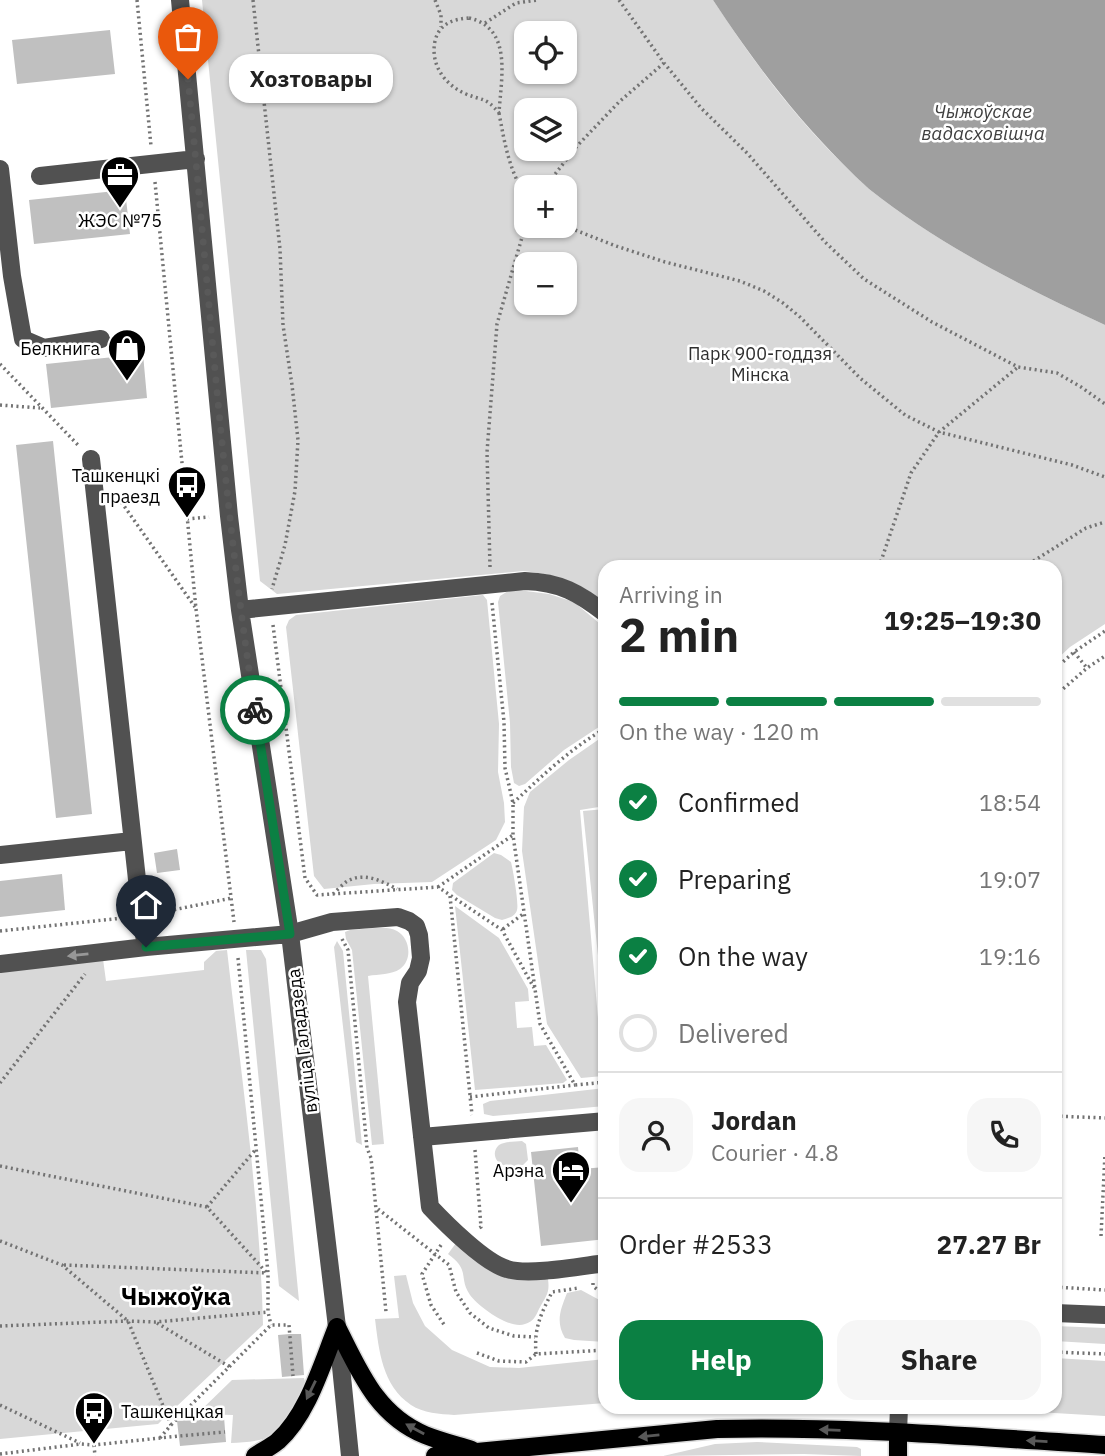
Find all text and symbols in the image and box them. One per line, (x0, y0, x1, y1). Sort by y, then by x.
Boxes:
pin (158, 7, 218, 79)
icon: bag (169, 18, 207, 56)
map controls (514, 21, 577, 315)
button: locate (514, 21, 577, 84)
callout: Хозтовары (230, 55, 394, 104)
text: Хозтовары (249, 63, 373, 93)
button: layers (514, 98, 577, 161)
water label: Чыжоўскае вадасховішча (921, 99, 1045, 145)
office icon: ЖЭС №75 (99, 154, 141, 209)
button: + (514, 175, 577, 238)
place label: ЖЭС №75 (78, 209, 162, 232)
button: − (514, 252, 577, 315)
shop icon: Белкнига (106, 327, 148, 382)
place label: Белкнига (20, 337, 100, 360)
park label: Парк 900-годдзя Мінска (688, 342, 832, 386)
place label: Ташкенцкі праезд (72, 464, 160, 508)
bus stop icon: Ташкенцкі праезд (166, 464, 208, 519)
text: Arriving in (619, 579, 723, 609)
text: 19:25–19:30 (884, 603, 1041, 637)
text: 2 min (619, 605, 739, 665)
courier (220, 675, 290, 745)
icon: bike (236, 691, 274, 729)
text: On the way · 120 m (619, 716, 819, 746)
icon: check (619, 783, 657, 821)
text: Confirmed (678, 785, 800, 819)
text: 18:54 (979, 787, 1041, 817)
icon: check (619, 860, 657, 898)
text: Preparing (678, 862, 791, 896)
text: 19:07 (979, 864, 1041, 894)
pin (116, 875, 176, 947)
icon: home (127, 886, 165, 924)
icon: check (619, 937, 657, 975)
text: On the way (678, 939, 808, 973)
text: 19:16 (979, 941, 1041, 971)
one-way arrow (67, 950, 89, 961)
street label: вуліца Галадзеда (282, 967, 322, 1115)
text: Delivered (678, 1016, 789, 1050)
button: person (619, 1098, 693, 1172)
button: phone (967, 1098, 1041, 1172)
text: Jordan (711, 1103, 797, 1137)
text: Courier · 4.8 (711, 1137, 839, 1167)
hotel icon: Арэна (550, 1149, 592, 1204)
place label: Арэна (493, 1159, 544, 1182)
text: Order #2533 (619, 1227, 773, 1261)
text: 27.27 Br (937, 1227, 1041, 1261)
district label: Чыжоўка (121, 1280, 231, 1312)
button: Help (619, 1320, 823, 1400)
button: Share (837, 1320, 1041, 1400)
one-way arrow (305, 1380, 316, 1401)
bus stop icon: Ташкенцкая (73, 1390, 115, 1445)
place label: Ташкенцкая (121, 1400, 224, 1423)
one-way arrow (405, 1424, 425, 1436)
one-way arrow (819, 1425, 841, 1436)
one-way arrow (638, 1431, 660, 1442)
one-way arrow (1026, 1435, 1048, 1446)

